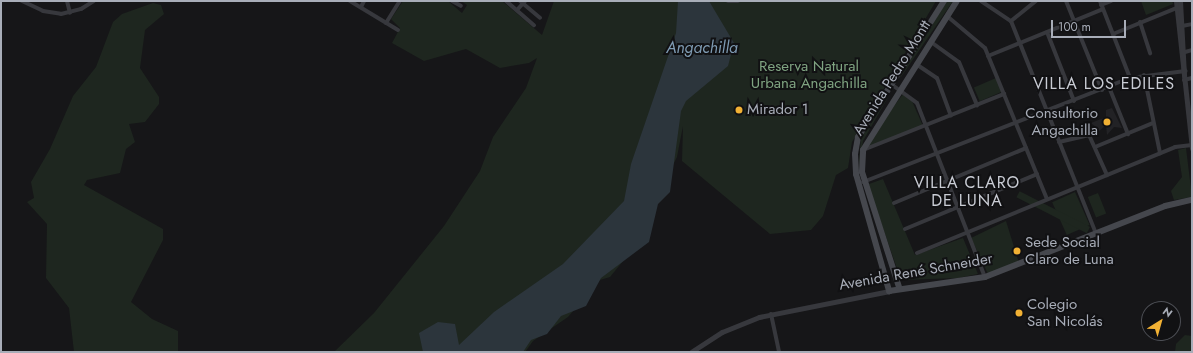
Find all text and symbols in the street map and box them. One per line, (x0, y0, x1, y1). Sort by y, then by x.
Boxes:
scale bar (1053, 12, 1128, 38)
street label: Avenida Pedro Montt (849, 17, 935, 139)
text: 100 m (1058, 18, 1091, 36)
water label: Angachilla (666, 38, 738, 58)
park label: Reserva Natural Urbana Angachilla (751, 57, 867, 92)
district label: VILLA LOS EDILES (1033, 74, 1175, 94)
place label: Mirador 1 (747, 101, 809, 119)
place label: Consultorio Angachilla (1025, 104, 1098, 139)
marker: Mirador 1 (734, 105, 744, 115)
marker: Consultorio Angachilla (1101, 116, 1113, 128)
district label: VILLA CLARO DE LUNA (914, 173, 1020, 211)
place label: Sede Social Claro de Luna (1025, 233, 1114, 268)
marker: Sede Social Claro de Luna (1012, 246, 1022, 256)
street label: Avenida René Schneider (838, 250, 994, 294)
place label: Colegio San Nicolás (1027, 295, 1102, 330)
north arrow (1141, 301, 1181, 341)
text: N (1159, 303, 1176, 321)
marker: Colegio San Nicolás (1014, 308, 1024, 318)

